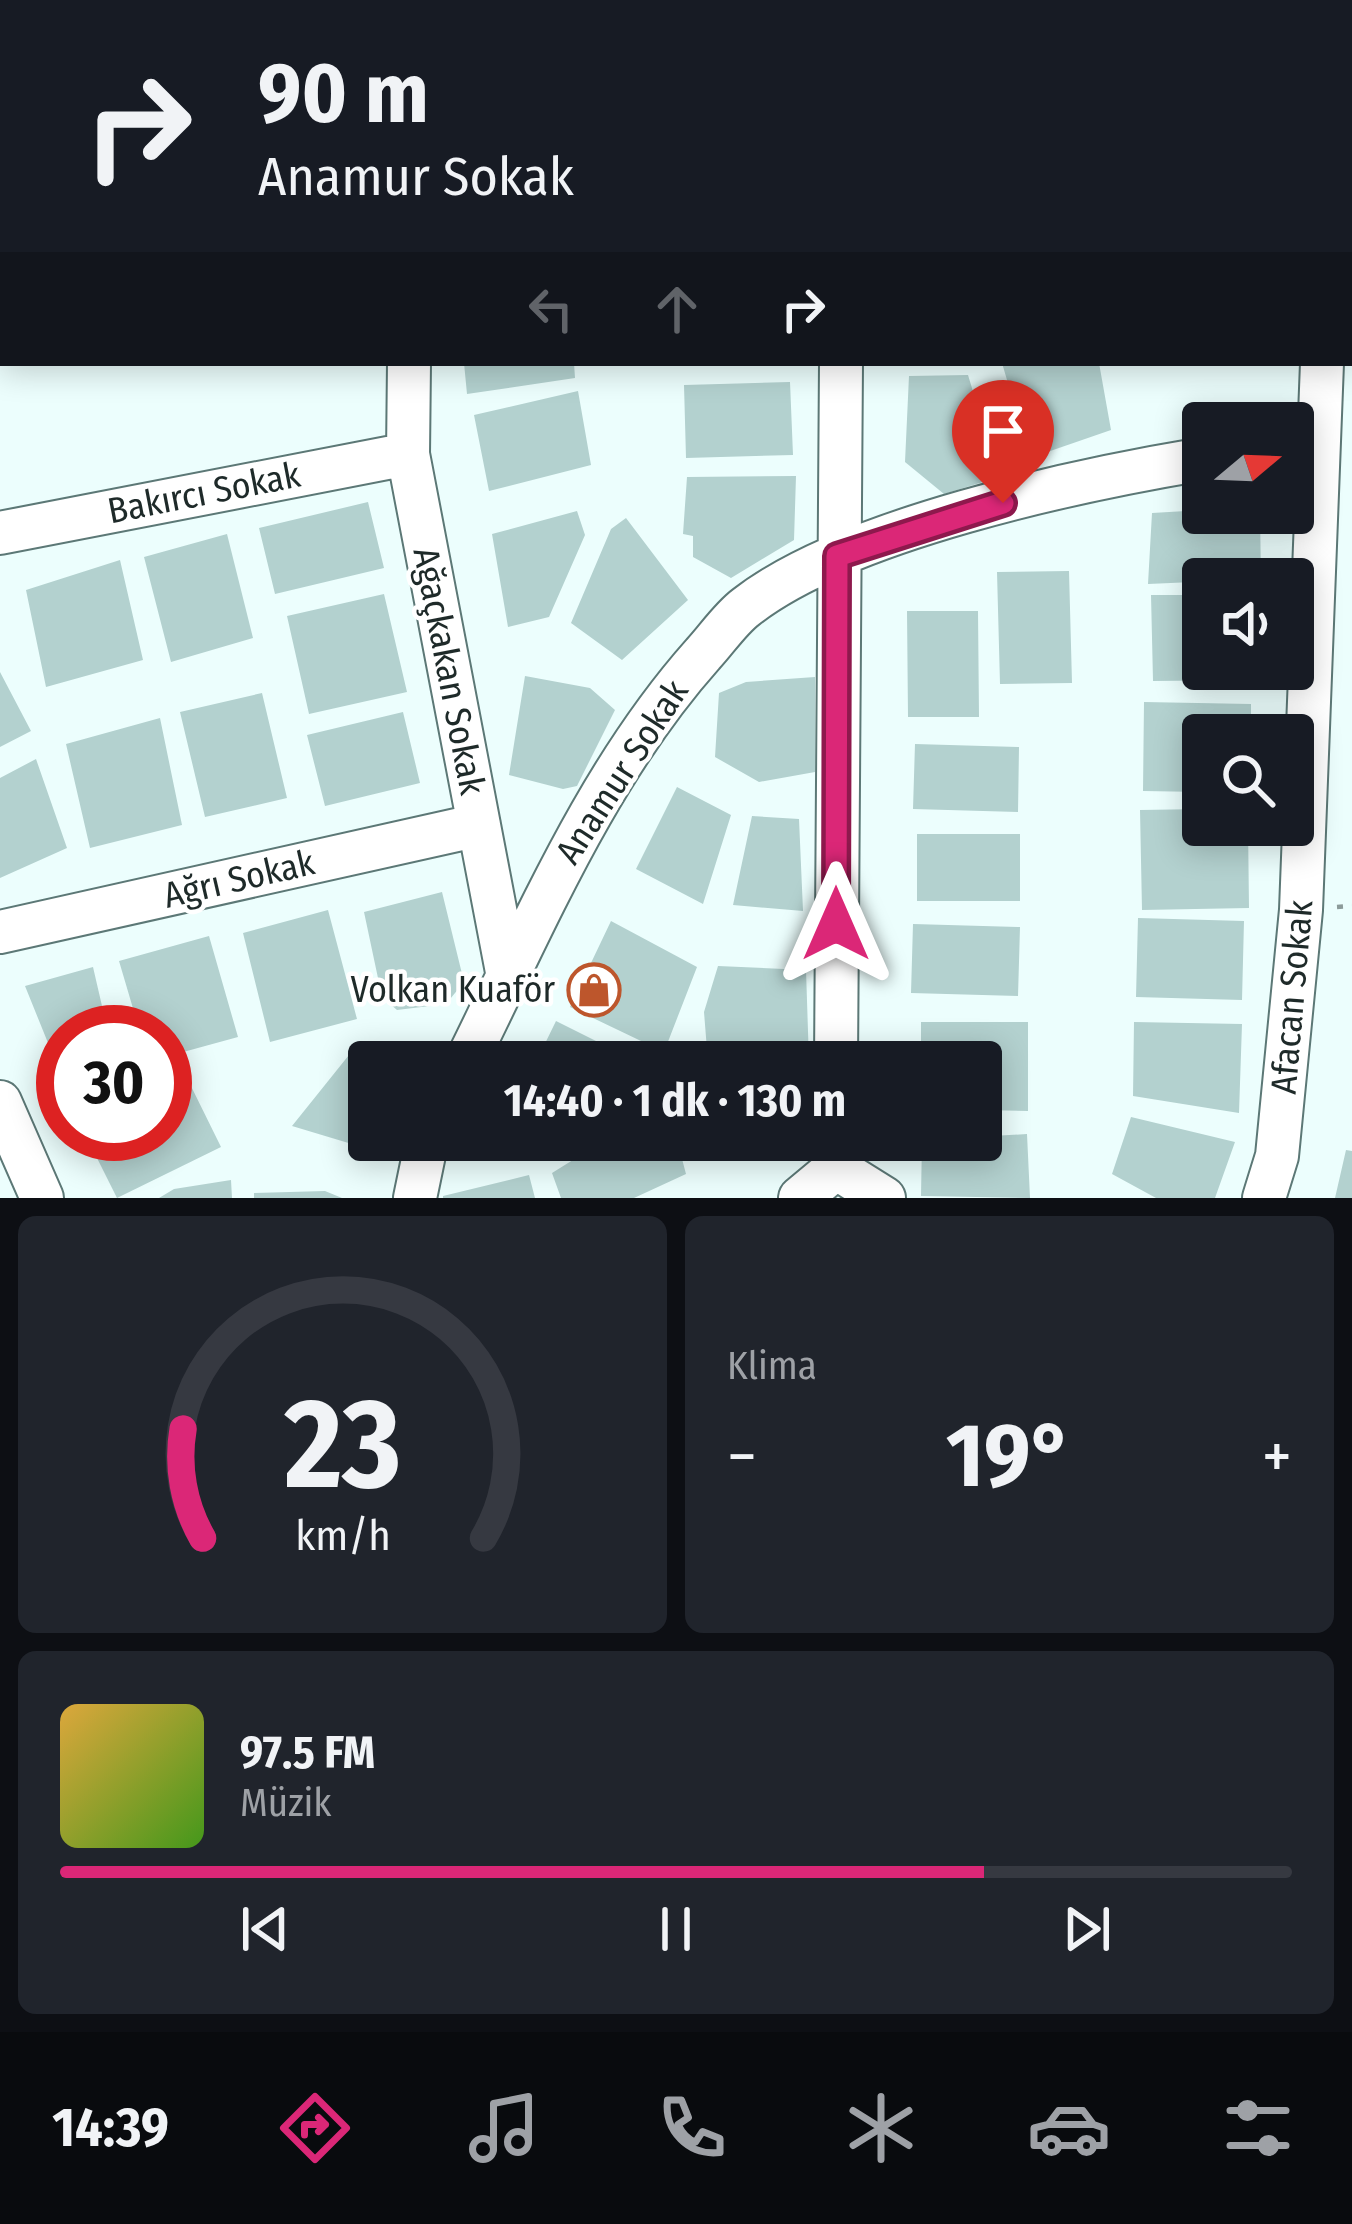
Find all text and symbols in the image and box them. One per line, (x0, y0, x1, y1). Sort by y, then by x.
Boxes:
text: 90 m (258, 43, 429, 144)
icon: right (60, 48, 216, 204)
text: Anamur Sokak (258, 145, 574, 209)
icon: left (518, 276, 584, 342)
icon: ahead (644, 276, 710, 342)
icon: right (770, 276, 836, 342)
pin (952, 380, 1054, 503)
icon: arrive (970, 398, 1036, 464)
north arrow (1182, 402, 1314, 534)
map controls (1182, 402, 1314, 846)
street label: Bakırcı Sokak (104, 453, 304, 533)
street label: Ağaçkakan Sokak (403, 544, 495, 799)
button: sound (1182, 558, 1314, 690)
street label: Anamur Sokak (546, 672, 698, 872)
button: search (1182, 714, 1314, 846)
street label: Ağrı Sokak (159, 840, 319, 918)
position arrow (773, 861, 899, 987)
street label: Afacan Sokak (1262, 898, 1322, 1096)
shop icon: Volkan Kuaför (566, 962, 622, 1018)
place label: Volkan Kuaför (350, 968, 555, 1012)
speed limit sign: 30 (36, 1005, 192, 1161)
text: 14:40 · 1 dk · 130 m (504, 1074, 846, 1128)
text: Klima (727, 1343, 817, 1389)
text: 23 (283, 1370, 401, 1520)
text: 19° (946, 1402, 1073, 1510)
text: − (727, 1417, 757, 1496)
text: + (1262, 1417, 1292, 1496)
text: km/h (295, 1509, 390, 1560)
text: 97.5 FM (240, 1726, 375, 1780)
text: Müzik (240, 1780, 332, 1826)
icon: previous (232, 1896, 298, 1962)
icon: pause (643, 1896, 709, 1962)
icon: next (1054, 1896, 1120, 1962)
icon: directions (273, 2086, 357, 2170)
icon: music (462, 2086, 546, 2170)
icon: phone (650, 2086, 734, 2170)
icon: climate (839, 2086, 923, 2170)
icon: car (1027, 2086, 1111, 2170)
icon: filters (1216, 2086, 1300, 2170)
text: 14:39 (52, 2096, 169, 2160)

